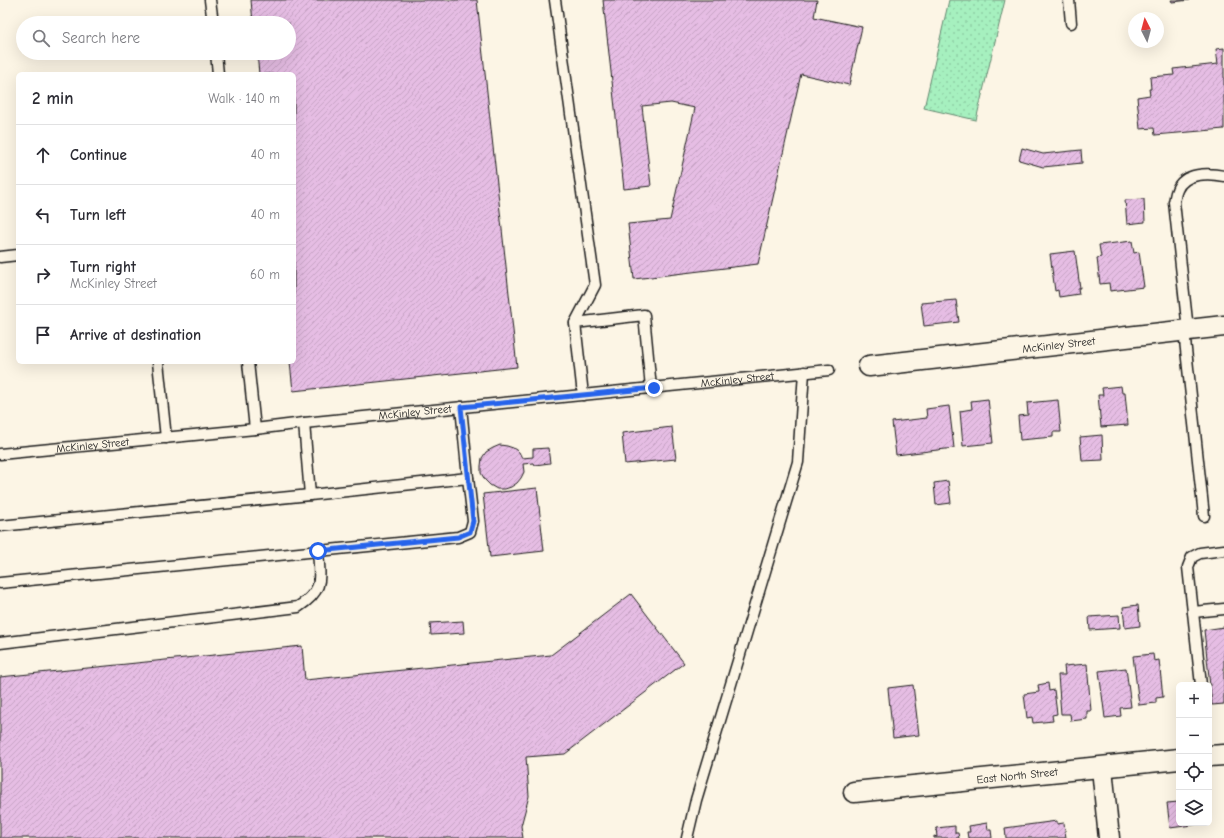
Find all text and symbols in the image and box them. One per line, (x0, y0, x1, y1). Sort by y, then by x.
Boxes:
north arrow (1128, 12, 1164, 48)
search box (16, 16, 296, 60)
icon: search (30, 27, 52, 49)
text: Search here (62, 29, 140, 47)
text: 2 min (32, 89, 73, 108)
text: Walk · 140 m (208, 91, 280, 106)
icon: ahead (32, 144, 54, 166)
text: Continue (70, 146, 127, 164)
text: 40 m (251, 147, 280, 162)
icon: left (32, 204, 54, 226)
text: Turn left (70, 206, 126, 224)
text: 40 m (251, 207, 280, 222)
text: Turn right (70, 258, 136, 276)
icon: right (32, 264, 54, 286)
text: 60 m (250, 267, 280, 282)
text: McKinley Street (70, 276, 157, 291)
icon: arrive (32, 324, 54, 346)
text: Arrive at destination (70, 326, 201, 344)
street label: McKinley Street (1022, 334, 1097, 356)
street label: McKinley Street (700, 370, 775, 390)
route end (645, 379, 663, 397)
street label: McKinley Street (378, 402, 453, 422)
street label: McKinley Street (55, 435, 131, 455)
route start (309, 542, 327, 560)
map controls (1176, 682, 1212, 826)
button: + (1176, 682, 1212, 718)
button: − (1176, 718, 1212, 754)
button: locate (1176, 754, 1212, 790)
street label: East North Street (976, 765, 1059, 787)
button: layers (1176, 790, 1212, 826)

